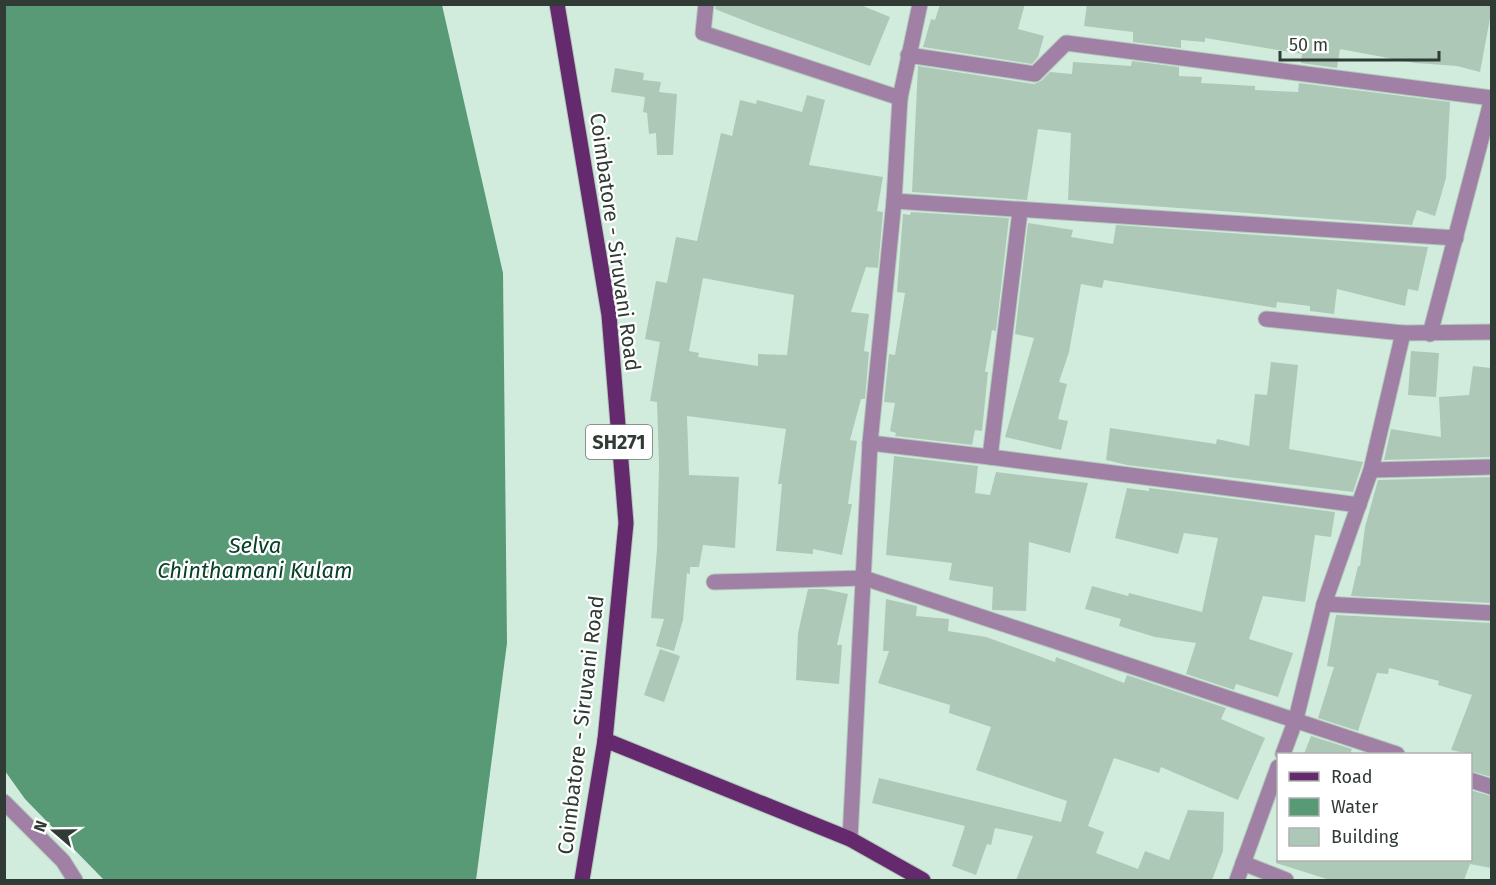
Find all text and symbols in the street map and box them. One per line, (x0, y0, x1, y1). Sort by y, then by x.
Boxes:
scale bar (1280, 24, 1439, 62)
text: 50 m (1289, 34, 1328, 56)
street label: Coimbatore - Siruvani Road (584, 111, 646, 373)
road number: SH271 (586, 425, 652, 459)
water label: Selva Chinthamani Kulam (157, 532, 353, 584)
street label: Coimbatore - Siruvani Road (552, 594, 610, 856)
legend (1277, 753, 1472, 861)
text: Road (1331, 766, 1373, 788)
text: Water (1331, 796, 1378, 818)
north arrow (24, 801, 84, 861)
text: N (30, 818, 51, 834)
text: Building (1331, 826, 1399, 848)

